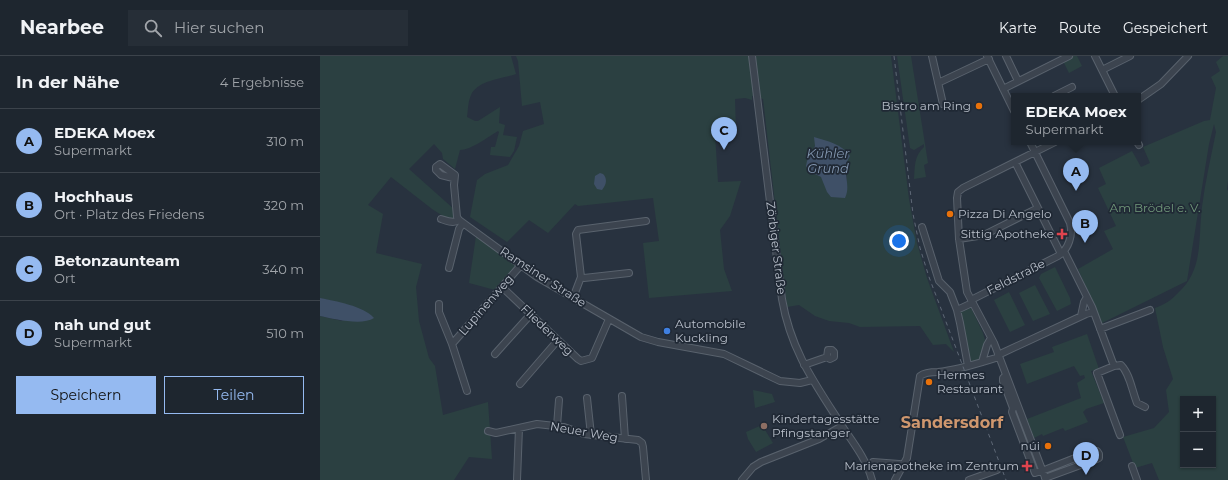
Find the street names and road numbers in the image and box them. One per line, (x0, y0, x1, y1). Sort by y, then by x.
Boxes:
street label: Zörbiger Straße (763, 201, 790, 295)
street label: Ramsiner Straße (497, 243, 589, 310)
street label: Feldstraße (984, 255, 1047, 298)
street label: Lupinenweg (455, 271, 516, 338)
street label: Fliederweg (518, 301, 577, 358)
street label: Neuer Weg (549, 418, 619, 445)

